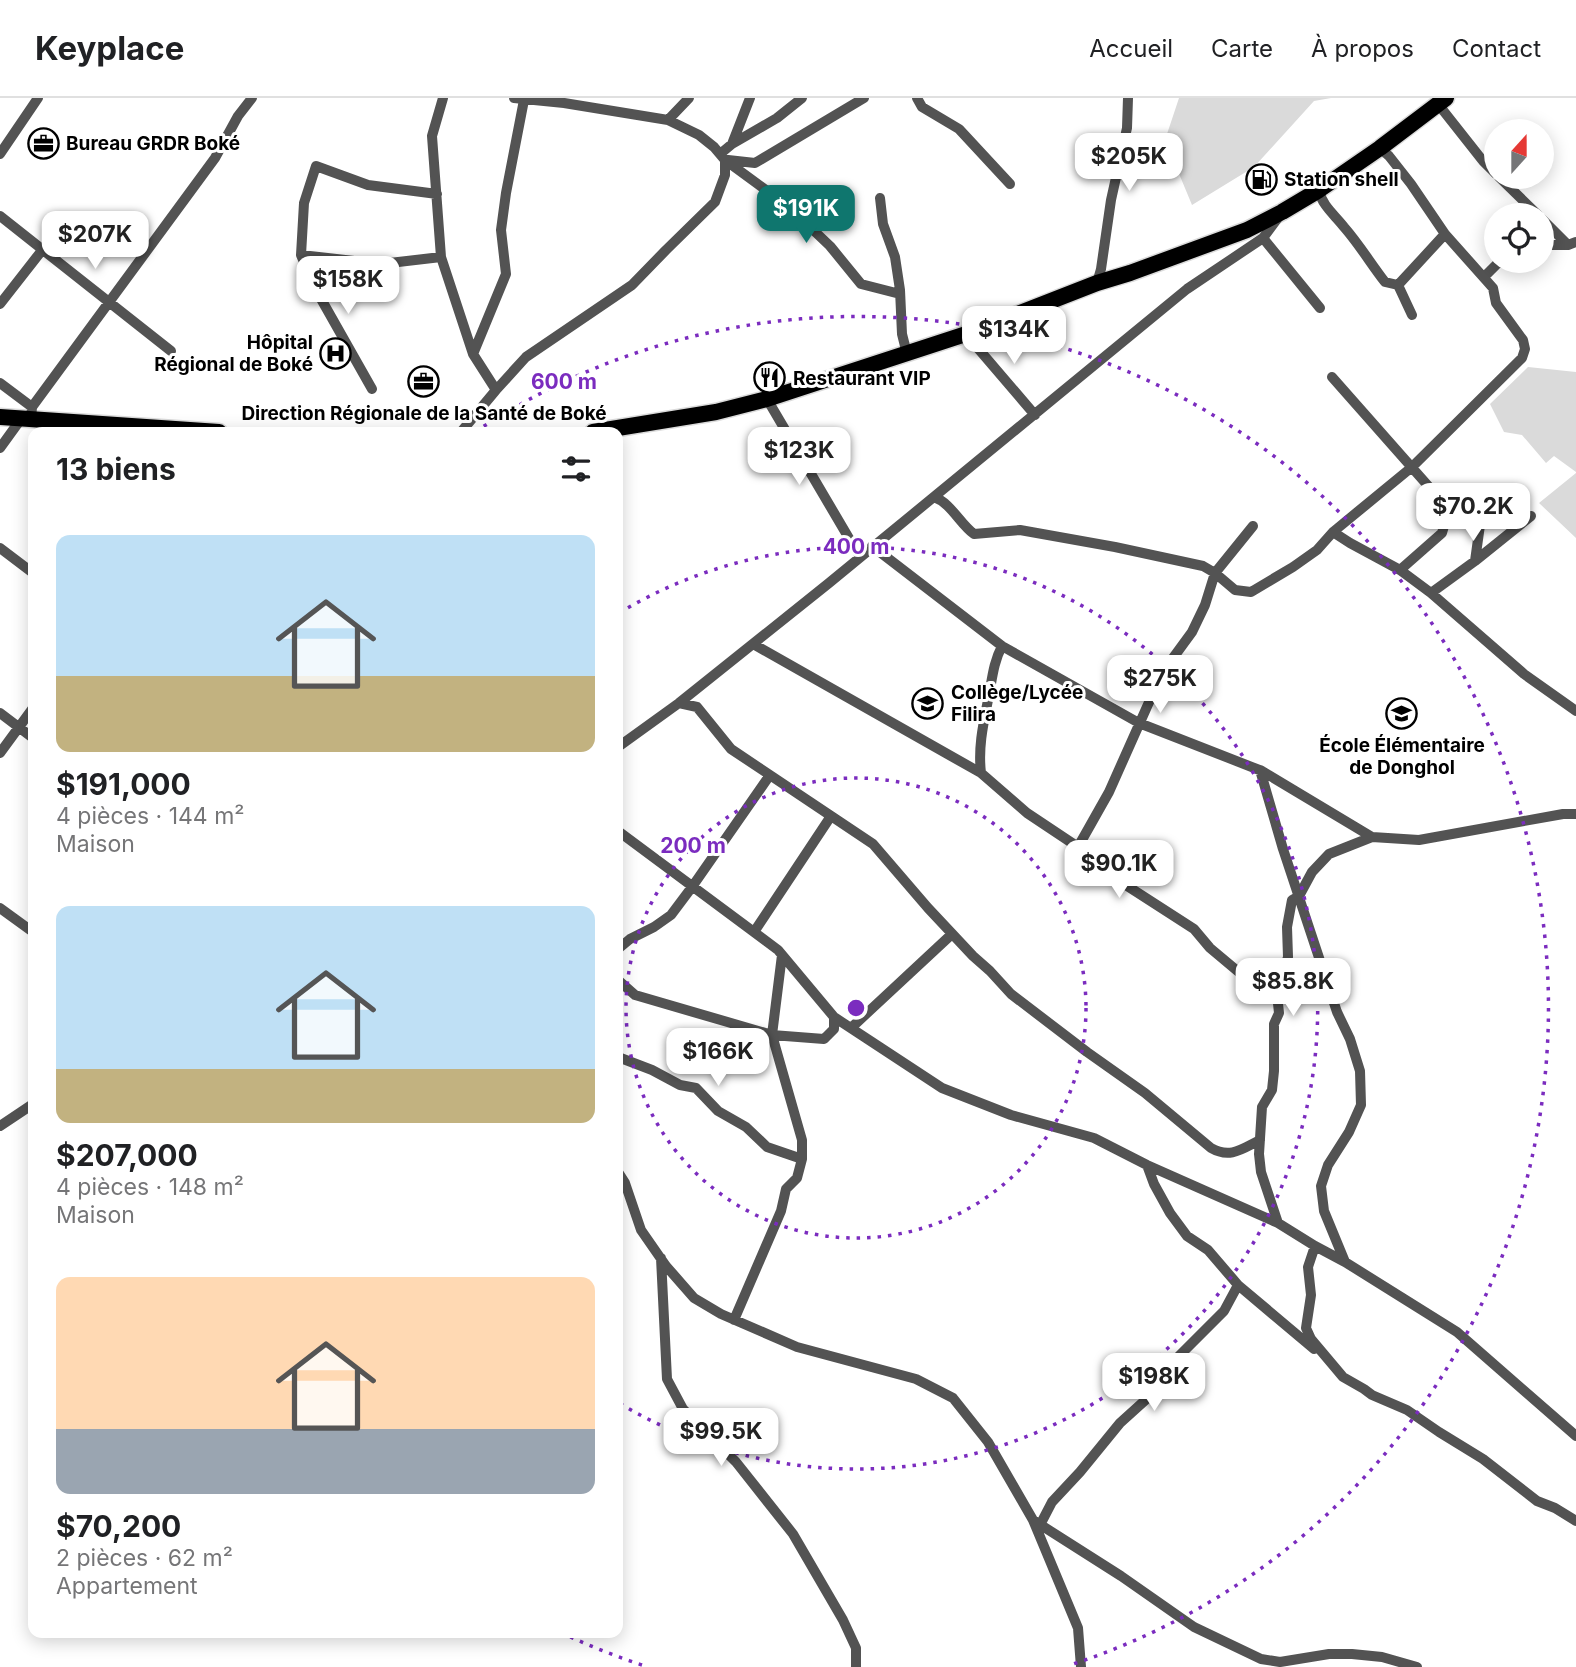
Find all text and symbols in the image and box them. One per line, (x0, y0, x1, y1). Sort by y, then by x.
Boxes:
text: Keyplace (35, 28, 184, 68)
text: Accueil (1089, 34, 1173, 63)
text: Carte (1211, 34, 1273, 63)
text: À propos (1311, 34, 1414, 63)
text: Contact (1452, 34, 1541, 63)
north arrow (1484, 119, 1554, 189)
map controls (1484, 119, 1554, 273)
office icon: Bureau GRDR Boké (26, 126, 60, 160)
place label: Bureau GRDR Boké (66, 132, 240, 155)
pin: $205K (1080, 134, 1178, 193)
text: $205K (1091, 142, 1167, 170)
fuel station icon: Station shell (1244, 162, 1278, 196)
place label: Station shell (1284, 168, 1399, 191)
pin: $191K (757, 186, 855, 245)
text: $191K (773, 194, 839, 222)
button: locate (1484, 203, 1554, 273)
pin: $207K (46, 212, 144, 271)
text: $207K (58, 220, 132, 248)
pin: $158K (299, 256, 397, 316)
text: $158K (312, 265, 384, 293)
pin: $134K (965, 306, 1063, 366)
text: $134K (978, 315, 1050, 343)
place label: Hôpital Régional de Boké (154, 331, 313, 376)
hospital icon: Hôpital Régional de Boké (319, 336, 353, 370)
restaurant icon: Restaurant VIP (753, 361, 787, 395)
office icon: Direction Régionale de la Santé de Boké (407, 365, 441, 399)
place label: Restaurant VIP (793, 367, 931, 390)
text: 600 m (531, 369, 597, 394)
place label: Direction Régionale de la Santé de Boké (241, 402, 607, 425)
pin: $123K (750, 428, 848, 487)
text: $123K (764, 436, 834, 464)
icon: filters (557, 450, 595, 488)
text: 13 biens (56, 451, 176, 487)
pin: $70.2K (1416, 484, 1530, 543)
text: $70.2K (1432, 492, 1514, 520)
text: 400 m (823, 534, 889, 559)
icon: home (263, 581, 389, 707)
pin: $275K (1111, 656, 1209, 715)
text: $275K (1123, 664, 1197, 692)
place label: Collège/Lycée Filira (951, 681, 1083, 726)
school or university icon: Collège/Lycée Filira (911, 686, 945, 720)
school or university icon: École Élémentaire de Donghol (1385, 697, 1419, 731)
place label: École Élémentaire de Donghol (1319, 734, 1485, 779)
text: $191,000 (56, 766, 191, 802)
text: 4 pièces · 144 m² (56, 802, 245, 830)
text: Maison (56, 830, 135, 858)
text: 200 m (660, 833, 726, 858)
pin: $90.1K (1062, 840, 1176, 900)
text: $90.1K (1081, 849, 1157, 877)
icon: home (263, 952, 389, 1078)
pin: $85.8K (1236, 958, 1350, 1018)
text: $85.8K (1252, 967, 1334, 995)
centre of rings (844, 996, 868, 1020)
pin: $166K (669, 1028, 767, 1088)
text: $166K (682, 1037, 754, 1065)
text: $207,000 (56, 1137, 198, 1173)
text: 4 pièces · 148 m² (56, 1173, 244, 1201)
text: Maison (56, 1201, 135, 1229)
icon: home (263, 1323, 389, 1449)
pin: $198K (1105, 1354, 1203, 1413)
text: $198K (1118, 1362, 1190, 1390)
pin: $99.5K (664, 1408, 778, 1468)
text: $99.5K (679, 1417, 763, 1445)
text: $70,200 (56, 1508, 181, 1544)
text: 2 pièces · 62 m² (56, 1544, 233, 1572)
text: Appartement (56, 1572, 198, 1600)

